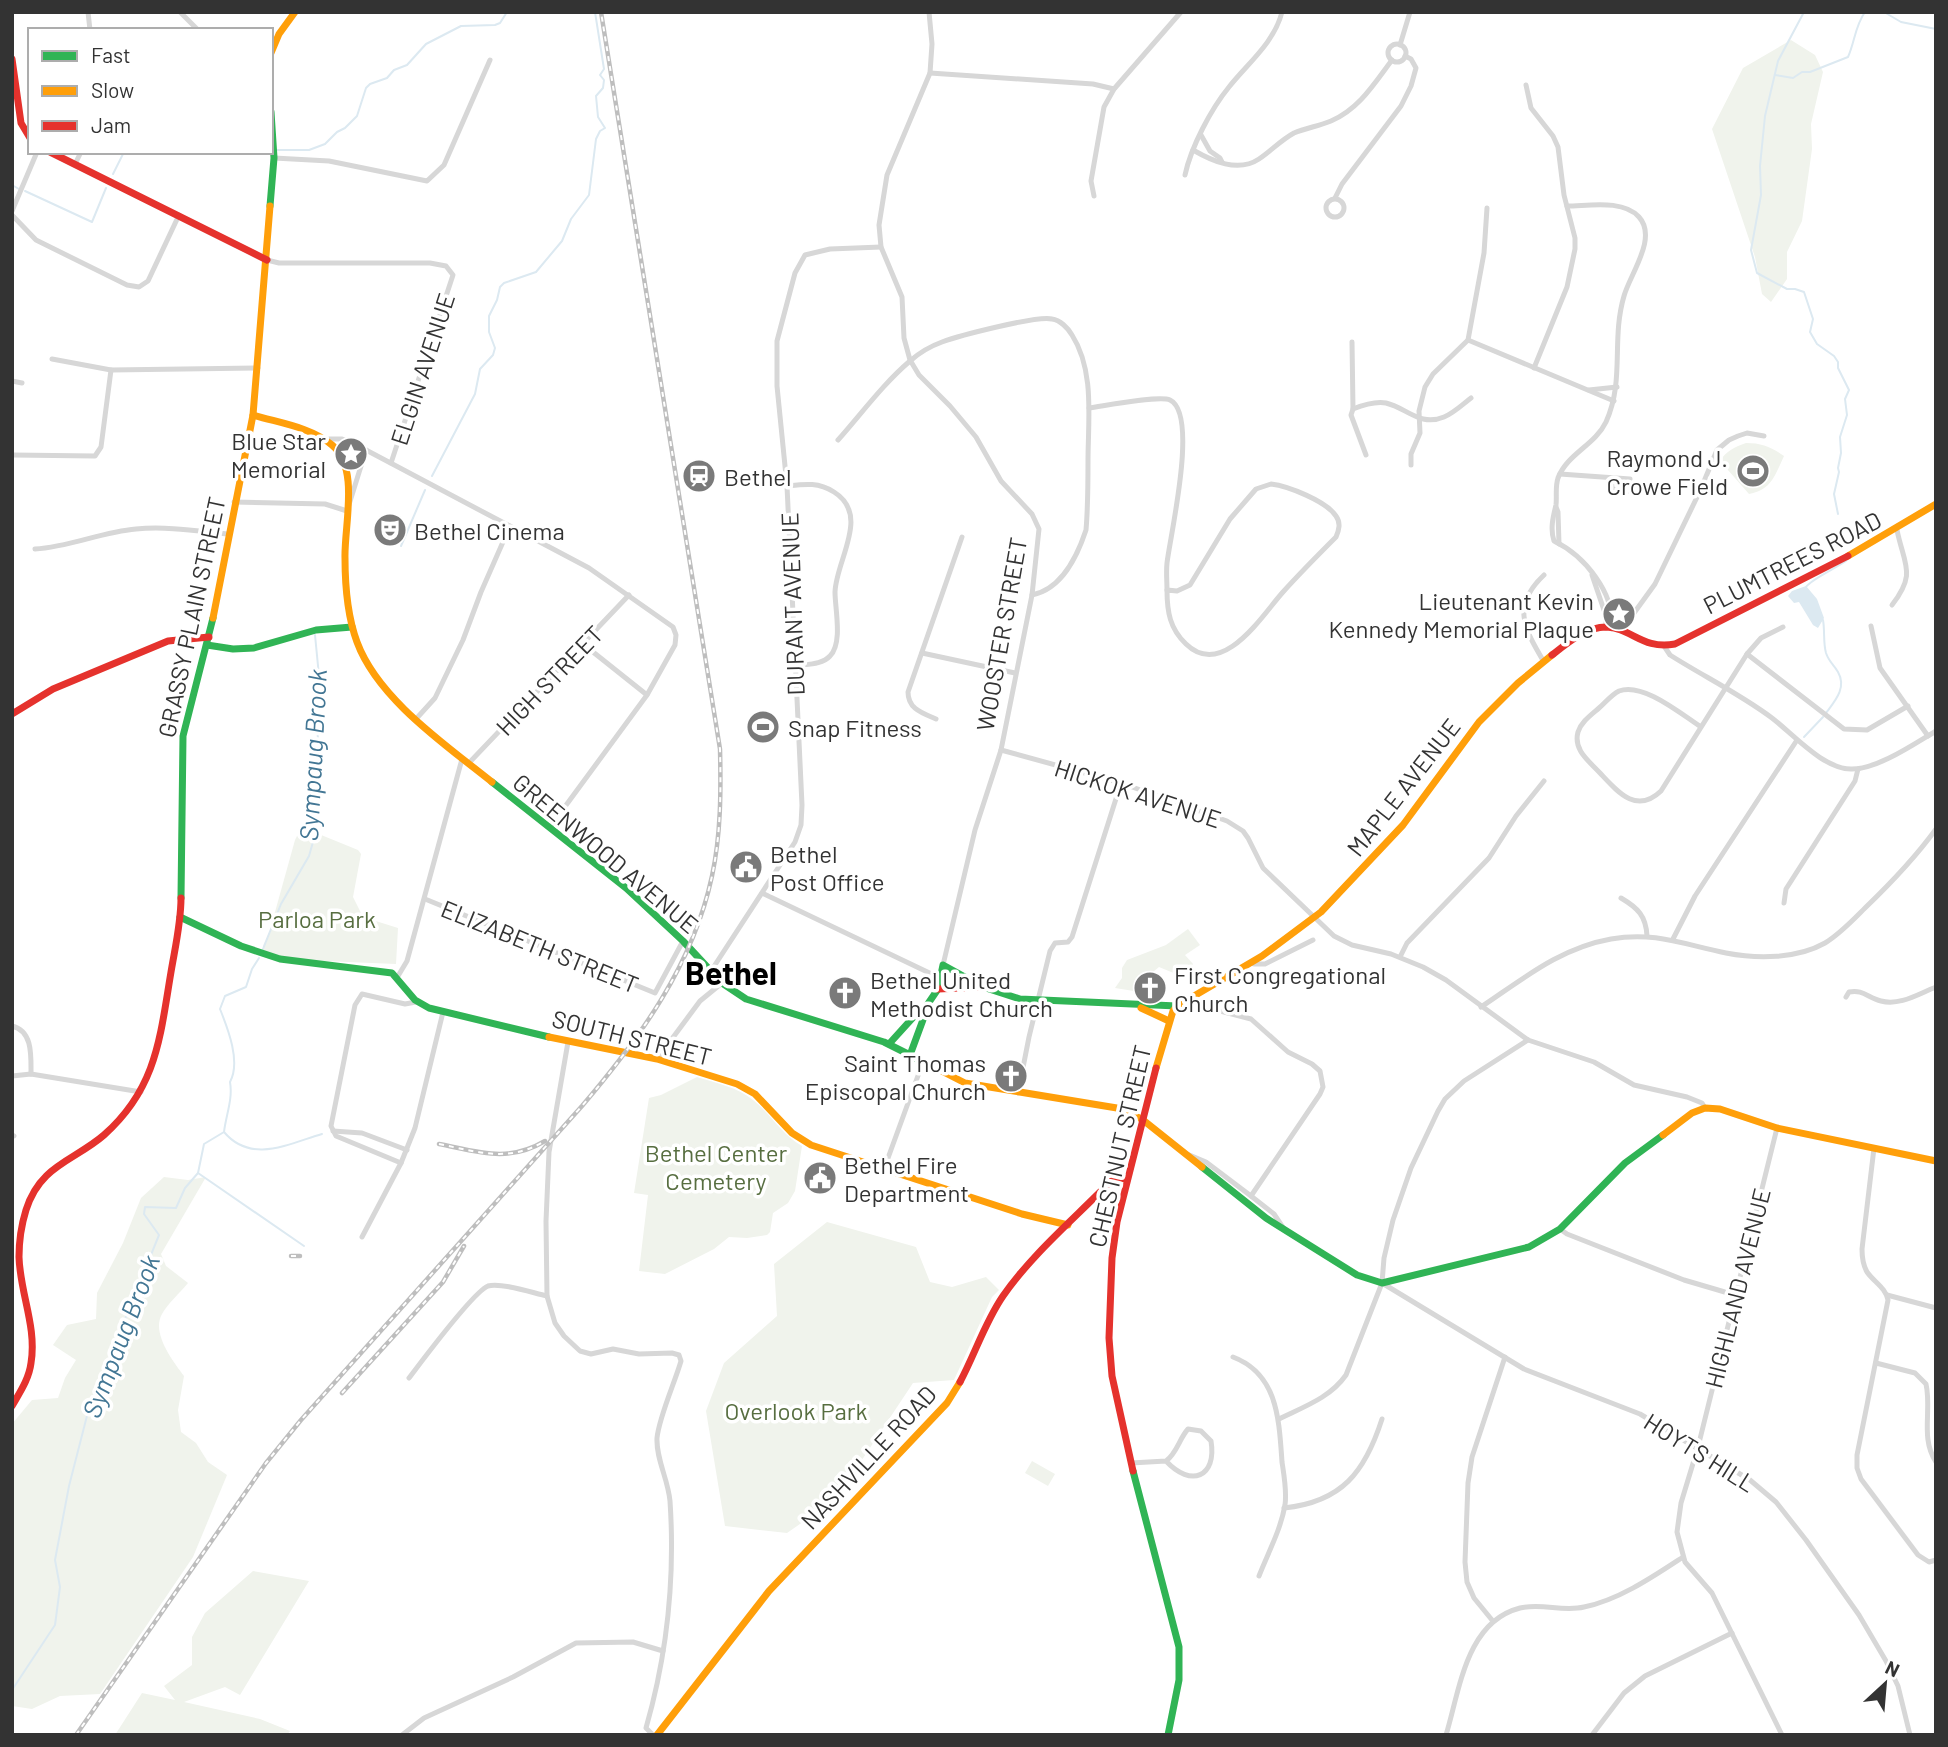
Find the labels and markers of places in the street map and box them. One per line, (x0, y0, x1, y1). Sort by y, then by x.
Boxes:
place label: Blue Star Memorial (231, 426, 326, 483)
place icon: Blue Star Memorial (332, 435, 370, 473)
place label: Raymond J. Crowe Field (1607, 443, 1728, 500)
sports icon: Raymond J. Crowe Field (1734, 452, 1772, 490)
station icon: Bethel (680, 457, 718, 495)
place label: Bethel (724, 462, 792, 491)
theatre icon: Bethel Cinema (371, 511, 409, 549)
place label: Bethel Cinema (414, 516, 565, 545)
place label: Lieutenant Kevin Kennedy Memorial Plaque (1328, 586, 1594, 643)
place icon: Lieutenant Kevin Kennedy Memorial Plaque (1600, 595, 1638, 633)
sports icon: Snap Fitness (744, 708, 782, 746)
place label: Snap Fitness (788, 713, 922, 742)
place label: Bethel Post Office (770, 839, 885, 896)
public building icon: Bethel Post Office (727, 848, 765, 886)
place label: First Congregational Church (1174, 960, 1386, 1017)
place label: Bethel United Methodist Church (870, 965, 1053, 1022)
church icon: First Congregational Church (1131, 969, 1169, 1007)
church icon: Bethel United Methodist Church (826, 974, 864, 1012)
place label: Saint Thomas Episcopal Church (805, 1048, 986, 1105)
church icon: Saint Thomas Episcopal Church (992, 1057, 1030, 1095)
place label: Bethel Fire Department (844, 1150, 969, 1207)
public building icon: Bethel Fire Department (801, 1159, 839, 1197)

